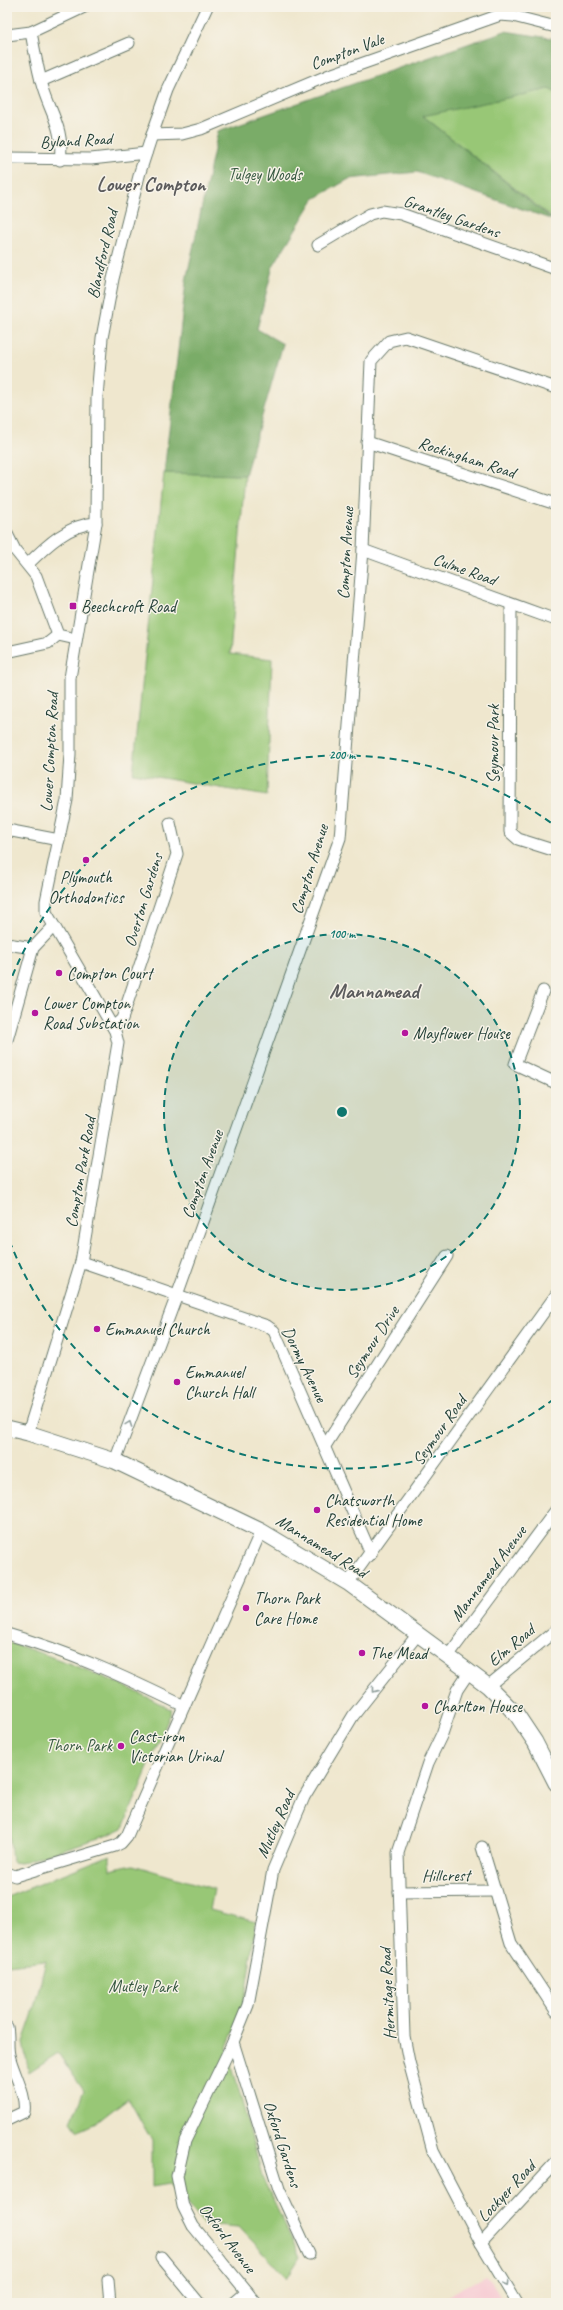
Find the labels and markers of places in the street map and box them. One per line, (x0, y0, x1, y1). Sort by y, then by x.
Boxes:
place label: Beechcroft Road (81, 596, 178, 617)
marker: Beechcroft Road (68, 601, 78, 611)
marker: Plymouth Orthodontics (81, 855, 91, 865)
place label: Plymouth Orthodontics (49, 867, 125, 908)
place label: Compton Court (67, 963, 155, 984)
marker: Compton Court (54, 968, 64, 978)
place label: Lower Compton Road Substation (43, 993, 140, 1034)
marker: Lower Compton Road Substation (30, 1008, 40, 1018)
place label: Mayflower House (413, 1023, 511, 1044)
marker: Mayflower House (400, 1028, 410, 1038)
centre of rings (335, 1105, 349, 1119)
place label: Emmanuel Church (105, 1319, 211, 1340)
marker: Emmanuel Church (92, 1324, 102, 1334)
place label: Emmanuel Church Hall (185, 1362, 257, 1403)
marker: Emmanuel Church Hall (172, 1377, 182, 1387)
place label: Chatsworth Residential Home (325, 1490, 423, 1531)
marker: Chatsworth Residential Home (312, 1505, 322, 1515)
place label: Thorn Park Care Home (254, 1588, 322, 1629)
marker: Thorn Park Care Home (241, 1603, 251, 1613)
place label: The Mead (370, 1643, 430, 1664)
marker: The Mead (357, 1648, 367, 1658)
place label: Charlton House (433, 1696, 523, 1717)
marker: Charlton House (420, 1701, 430, 1711)
place label: Cast-iron Victorian Urinal (129, 1726, 225, 1767)
marker: Cast-iron Victorian Urinal (116, 1741, 126, 1751)

